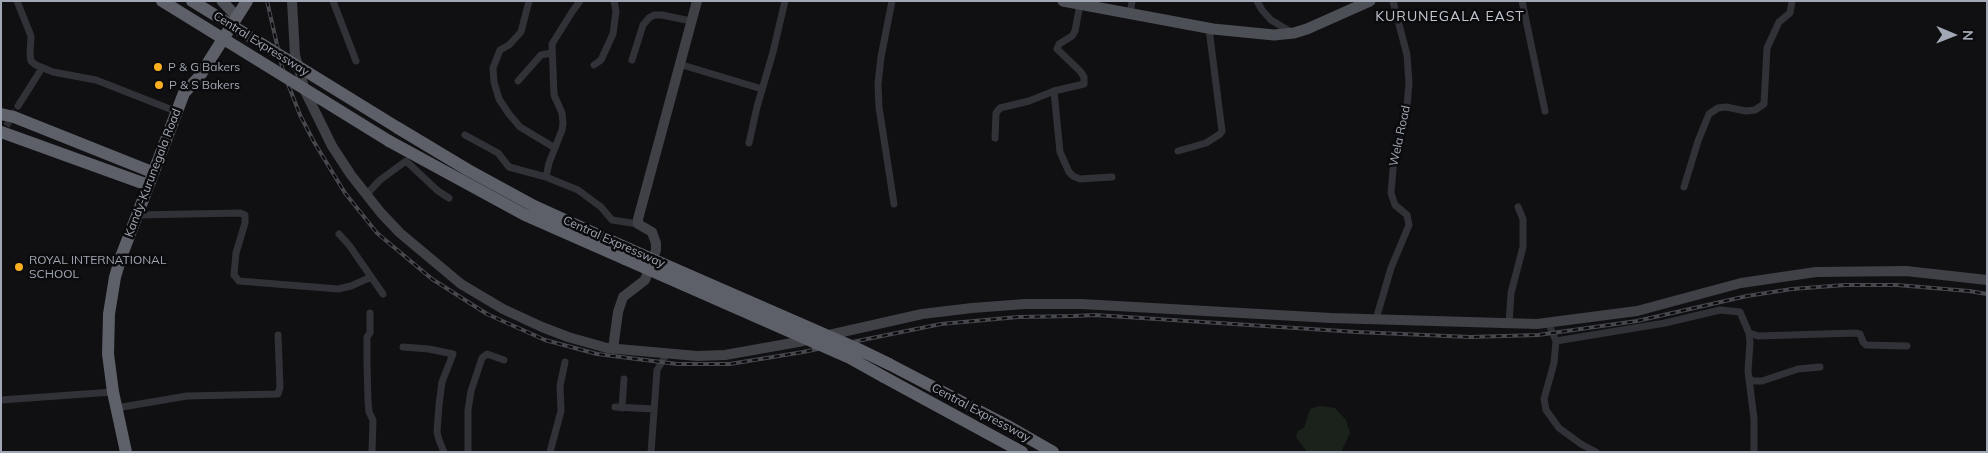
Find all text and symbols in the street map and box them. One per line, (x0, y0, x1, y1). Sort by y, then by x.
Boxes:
street label: Central Expressway (210, 9, 312, 79)
district label: KURUNEGALA EAST (1373, 9, 1527, 25)
north arrow (1928, 10, 1978, 60)
text: N (1959, 30, 1977, 41)
place label: P & G Bakers (168, 60, 240, 74)
marker: P & G Bakers (152, 61, 164, 73)
place label: P & S Bakers (169, 78, 240, 92)
marker: P & S Bakers (153, 79, 165, 91)
street label: Wela Road (1387, 104, 1413, 168)
street label: Kandy-Kurunegala Road (122, 107, 184, 239)
street label: Central Expressway (561, 213, 667, 271)
place label: ROYAL INTERNATIONAL SCHOOL (29, 253, 166, 281)
marker: ROYAL INTERNATIONAL SCHOOL (13, 261, 25, 273)
street label: Central Expressway (929, 381, 1033, 445)

